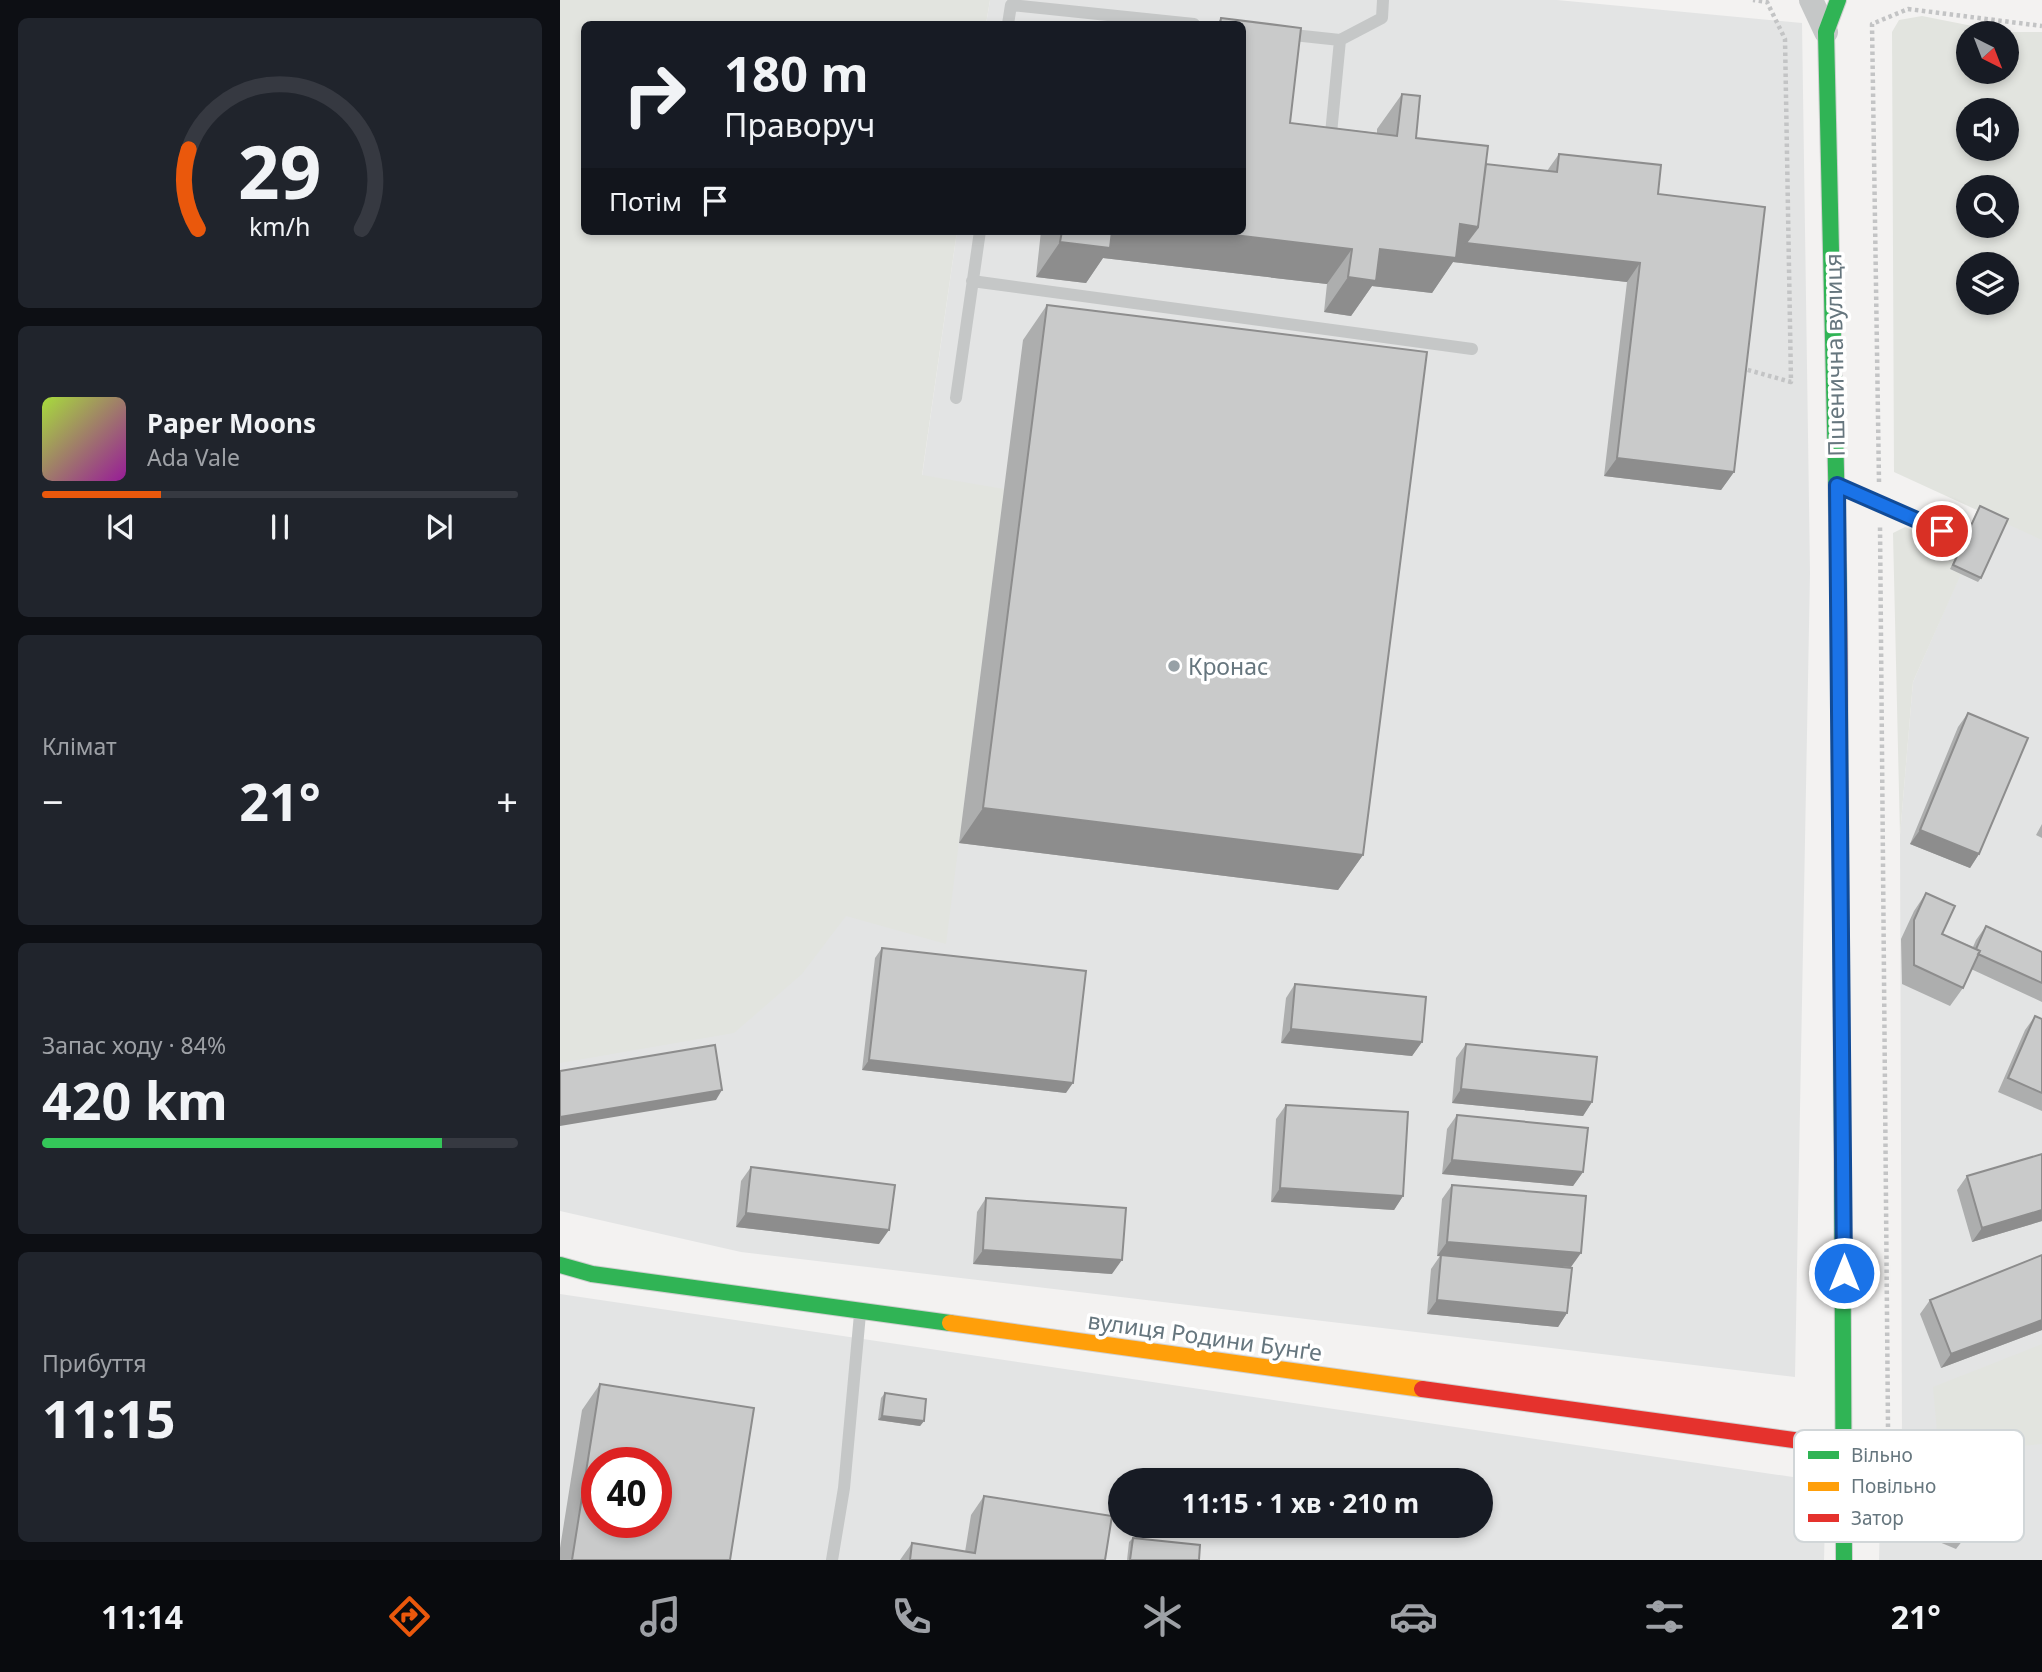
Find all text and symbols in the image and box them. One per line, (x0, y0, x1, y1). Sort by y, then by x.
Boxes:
north arrow (1956, 21, 2020, 84)
map controls (1956, 21, 2019, 315)
text: 180 m (724, 40, 869, 106)
icon: right (609, 49, 700, 140)
button: sound (1956, 98, 2019, 161)
text: Праворуч (724, 103, 875, 146)
text: 29 (238, 122, 322, 221)
button: search (1956, 175, 2019, 238)
icon: arrive (696, 182, 734, 220)
text: Потім (609, 183, 682, 219)
text: km/h (249, 209, 311, 243)
button: layers (1956, 252, 2019, 315)
street label: Пшенична вулиця (1816, 253, 1852, 457)
text: Paper Moons (147, 405, 316, 441)
text: Ada Vale (147, 441, 240, 473)
pin (1912, 501, 1972, 561)
icon: previous (102, 508, 140, 546)
icon: pause (261, 508, 299, 546)
icon: next (420, 508, 458, 546)
icon: arrive (1923, 512, 1961, 550)
place label: Кронас (1188, 650, 1268, 682)
marker: Кронас (1166, 658, 1182, 674)
text: Клімат (42, 730, 117, 762)
text: 21° (239, 765, 321, 836)
text: − (42, 775, 64, 827)
text: + (496, 775, 518, 827)
text: Запас ходу · 84% (42, 1029, 226, 1061)
text: 420 km (42, 1064, 228, 1135)
position arrow (1807, 1236, 1881, 1310)
street label: вулиця Родини Бунґе (1086, 1304, 1324, 1368)
text: Прибуття (42, 1347, 147, 1379)
text: 11:15 (42, 1382, 176, 1453)
legend (1794, 1430, 2024, 1542)
text: Вільно (1851, 1442, 1913, 1468)
speed limit sign: 40 (581, 1447, 672, 1538)
text: Повільно (1851, 1473, 1936, 1499)
text: 11:15 · 1 хв · 210 m (1182, 1485, 1419, 1521)
text: Затор (1851, 1505, 1904, 1531)
icon: directions (385, 1592, 434, 1641)
icon: music (636, 1592, 685, 1641)
icon: phone (887, 1592, 936, 1641)
icon: climate (1138, 1592, 1187, 1641)
icon: car (1389, 1592, 1438, 1641)
icon: filters (1640, 1592, 1689, 1641)
text: 11:14 (101, 1595, 183, 1638)
text: 21° (1891, 1595, 1941, 1638)

